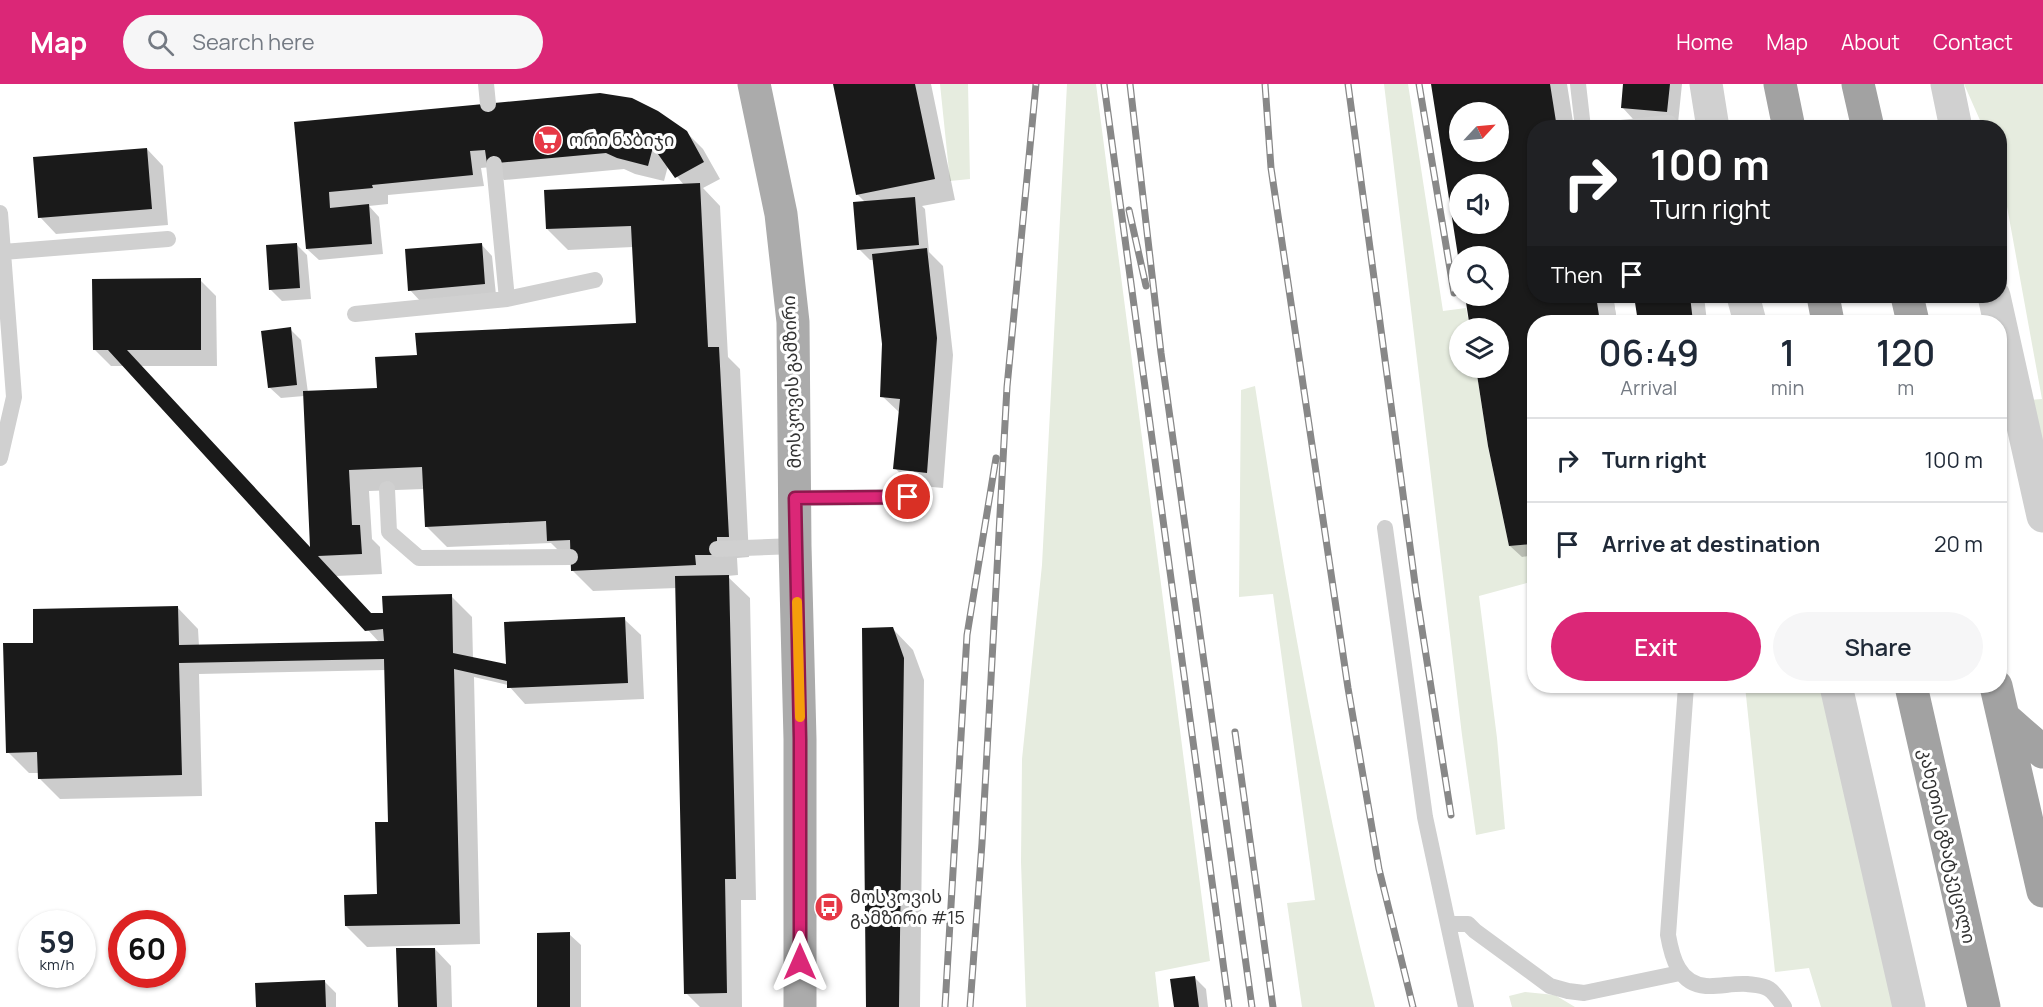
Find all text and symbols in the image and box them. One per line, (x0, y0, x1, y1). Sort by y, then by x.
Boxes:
search box (123, 15, 543, 69)
text: Map (30, 23, 87, 61)
icon: search (144, 26, 177, 59)
text: Search here (192, 27, 315, 57)
text: Home (1676, 28, 1733, 56)
text: Map (1766, 28, 1808, 56)
text: About (1841, 28, 1900, 56)
text: Contact (1933, 28, 2013, 56)
north arrow (1449, 102, 1509, 162)
map controls (1449, 102, 1509, 378)
supermarket icon: ორი ნაბიჯი (532, 124, 564, 156)
place label: ორი ნაბიჯი (569, 127, 674, 151)
text: 100 m (1650, 135, 1770, 193)
icon: right (1551, 144, 1629, 222)
button: sound (1449, 174, 1509, 234)
text: Turn right (1650, 190, 1771, 227)
button: search (1449, 246, 1509, 306)
icon: arrive (1615, 258, 1648, 291)
text: Then (1551, 260, 1603, 290)
street label: მოსკოვის გამზირი (776, 295, 806, 469)
button: layers (1449, 318, 1509, 378)
text: 06:49 (1599, 328, 1699, 377)
text: 1 (1780, 328, 1795, 377)
text: 120 (1876, 328, 1935, 377)
text: Arrival (1620, 374, 1677, 401)
text: min (1771, 374, 1804, 401)
text: m (1897, 374, 1914, 401)
icon: right (1551, 444, 1584, 477)
text: Turn right (1602, 445, 1707, 475)
text: 100 m (1925, 445, 1983, 475)
pin (882, 471, 933, 522)
icon: arrive (891, 480, 924, 513)
icon: arrive (1551, 528, 1584, 561)
text: Arrive at destination (1602, 529, 1820, 559)
text: 20 m (1934, 529, 1983, 559)
button: Exit (1551, 612, 1761, 681)
button: Share (1773, 612, 1983, 681)
street label: კახეთის გზატკეცილი (1914, 746, 1982, 946)
place label: მოსკოვის გამზირი #15 (850, 884, 965, 929)
bus stop icon: მოსკოვის გამზირი #15 (813, 891, 845, 923)
speed limit sign: 60 (108, 910, 186, 988)
text: 59 (39, 921, 75, 962)
position arrow (768, 930, 832, 994)
text: km/h (40, 954, 74, 975)

